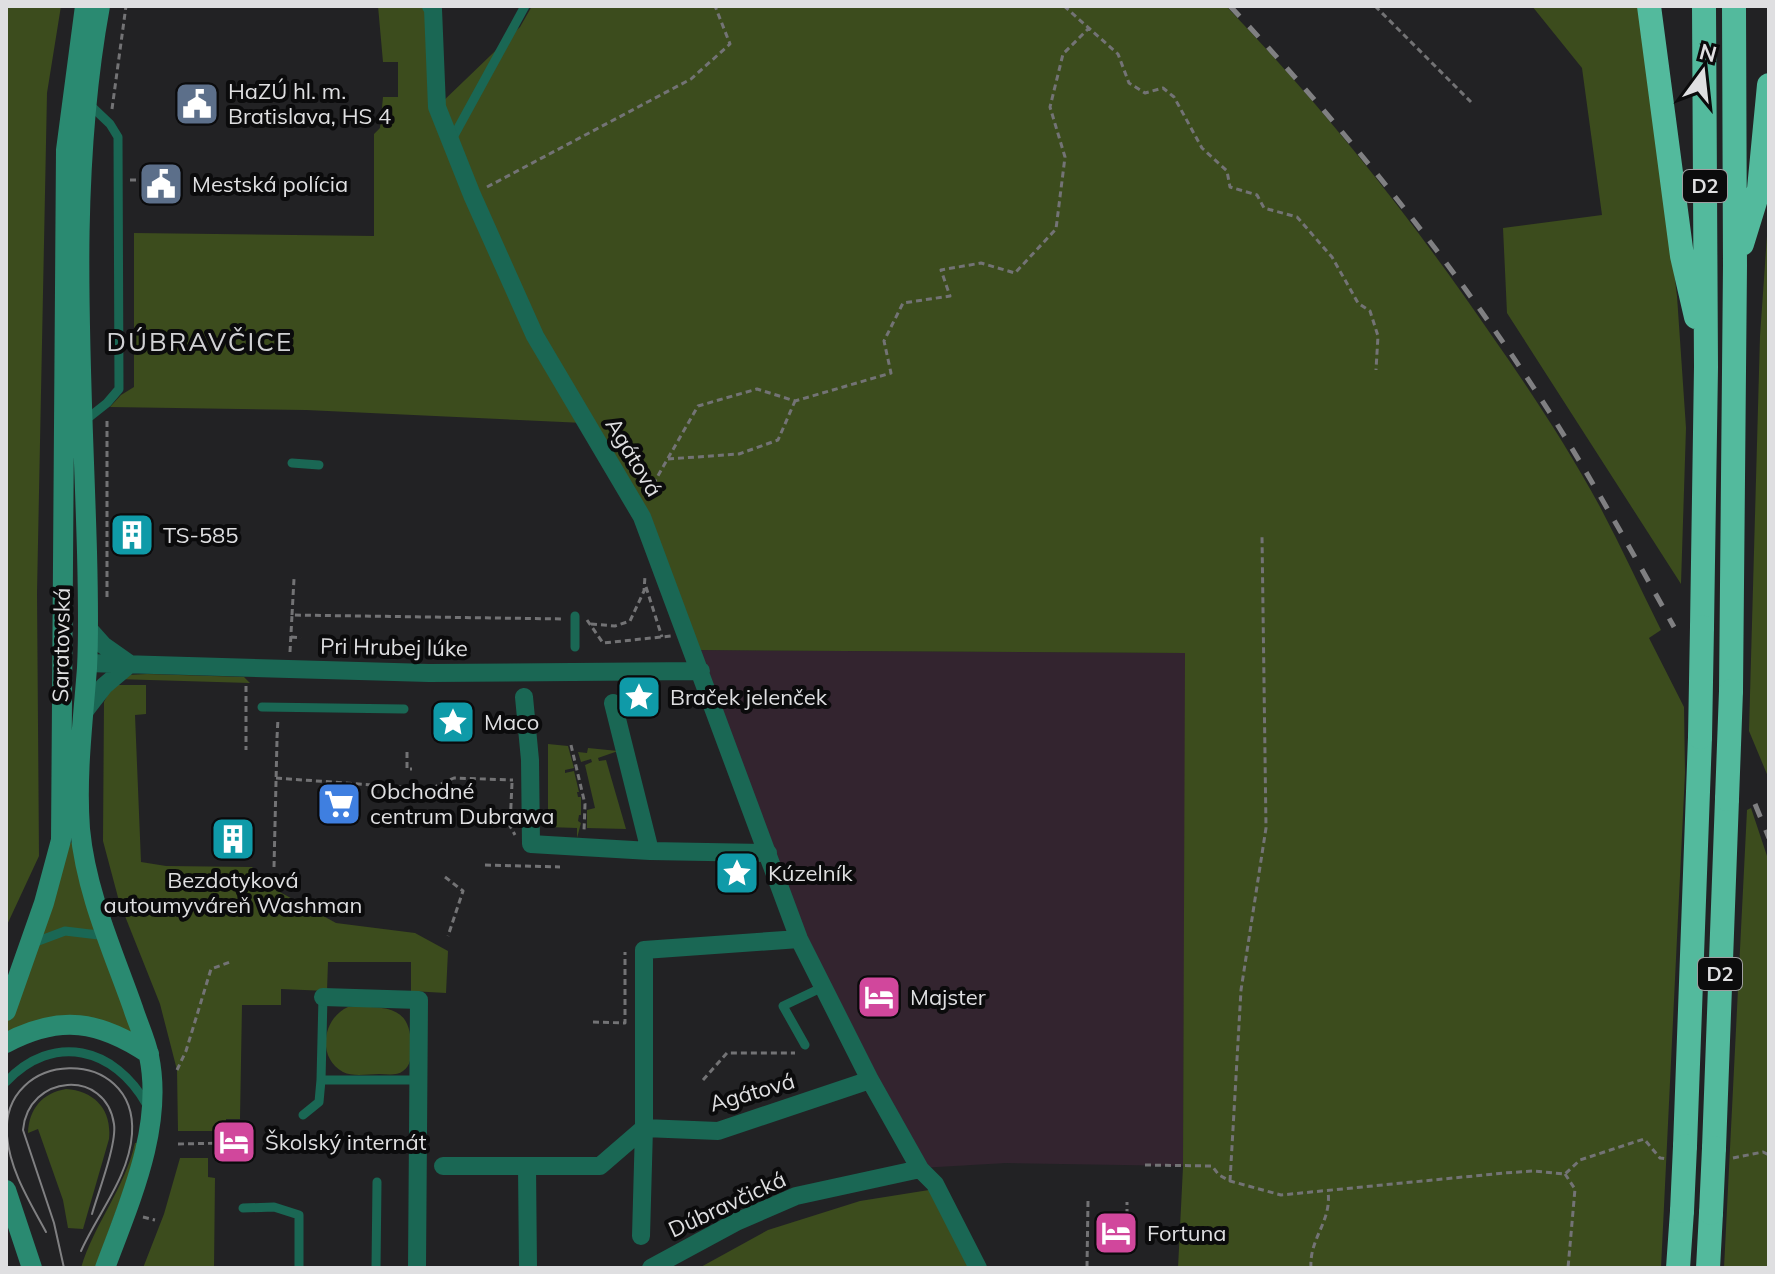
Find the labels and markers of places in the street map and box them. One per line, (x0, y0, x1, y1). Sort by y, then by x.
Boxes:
place label: HaZÚ hl. m. Bratislava, HS 4 (228, 77, 391, 130)
public building icon: HaZÚ hl. m. Bratislava, HS 4 (173, 80, 221, 128)
public building icon: Mestská polícia (137, 160, 185, 208)
place label: Mestská polícia (192, 170, 348, 198)
building icon: TS-585 (108, 511, 156, 559)
place label: TS-585 (163, 521, 239, 549)
place icon: Braček jelenček (615, 673, 663, 721)
place label: Braček jelenček (670, 683, 828, 711)
place icon: Maco (429, 698, 477, 746)
place label: Maco (484, 708, 539, 736)
place label: Obchodné centrum Dubrawa (370, 777, 554, 830)
supermarket icon: Obchodné centrum Dubrawa (315, 780, 363, 828)
building icon: Bezdotyková autoumyváreň Washman (209, 815, 257, 863)
place icon: Kúzelník (713, 849, 761, 897)
place label: Kúzelník (768, 859, 853, 887)
place label: Bezdotyková autoumyváreň Washman (104, 866, 362, 919)
hotel icon: Majster (855, 973, 903, 1021)
place label: Majster (910, 983, 986, 1011)
hotel icon: Školský internát (210, 1118, 258, 1166)
place label: Školský internát (265, 1128, 427, 1156)
hotel icon: Fortuna (1092, 1209, 1140, 1257)
place label: Fortuna (1147, 1219, 1227, 1247)

